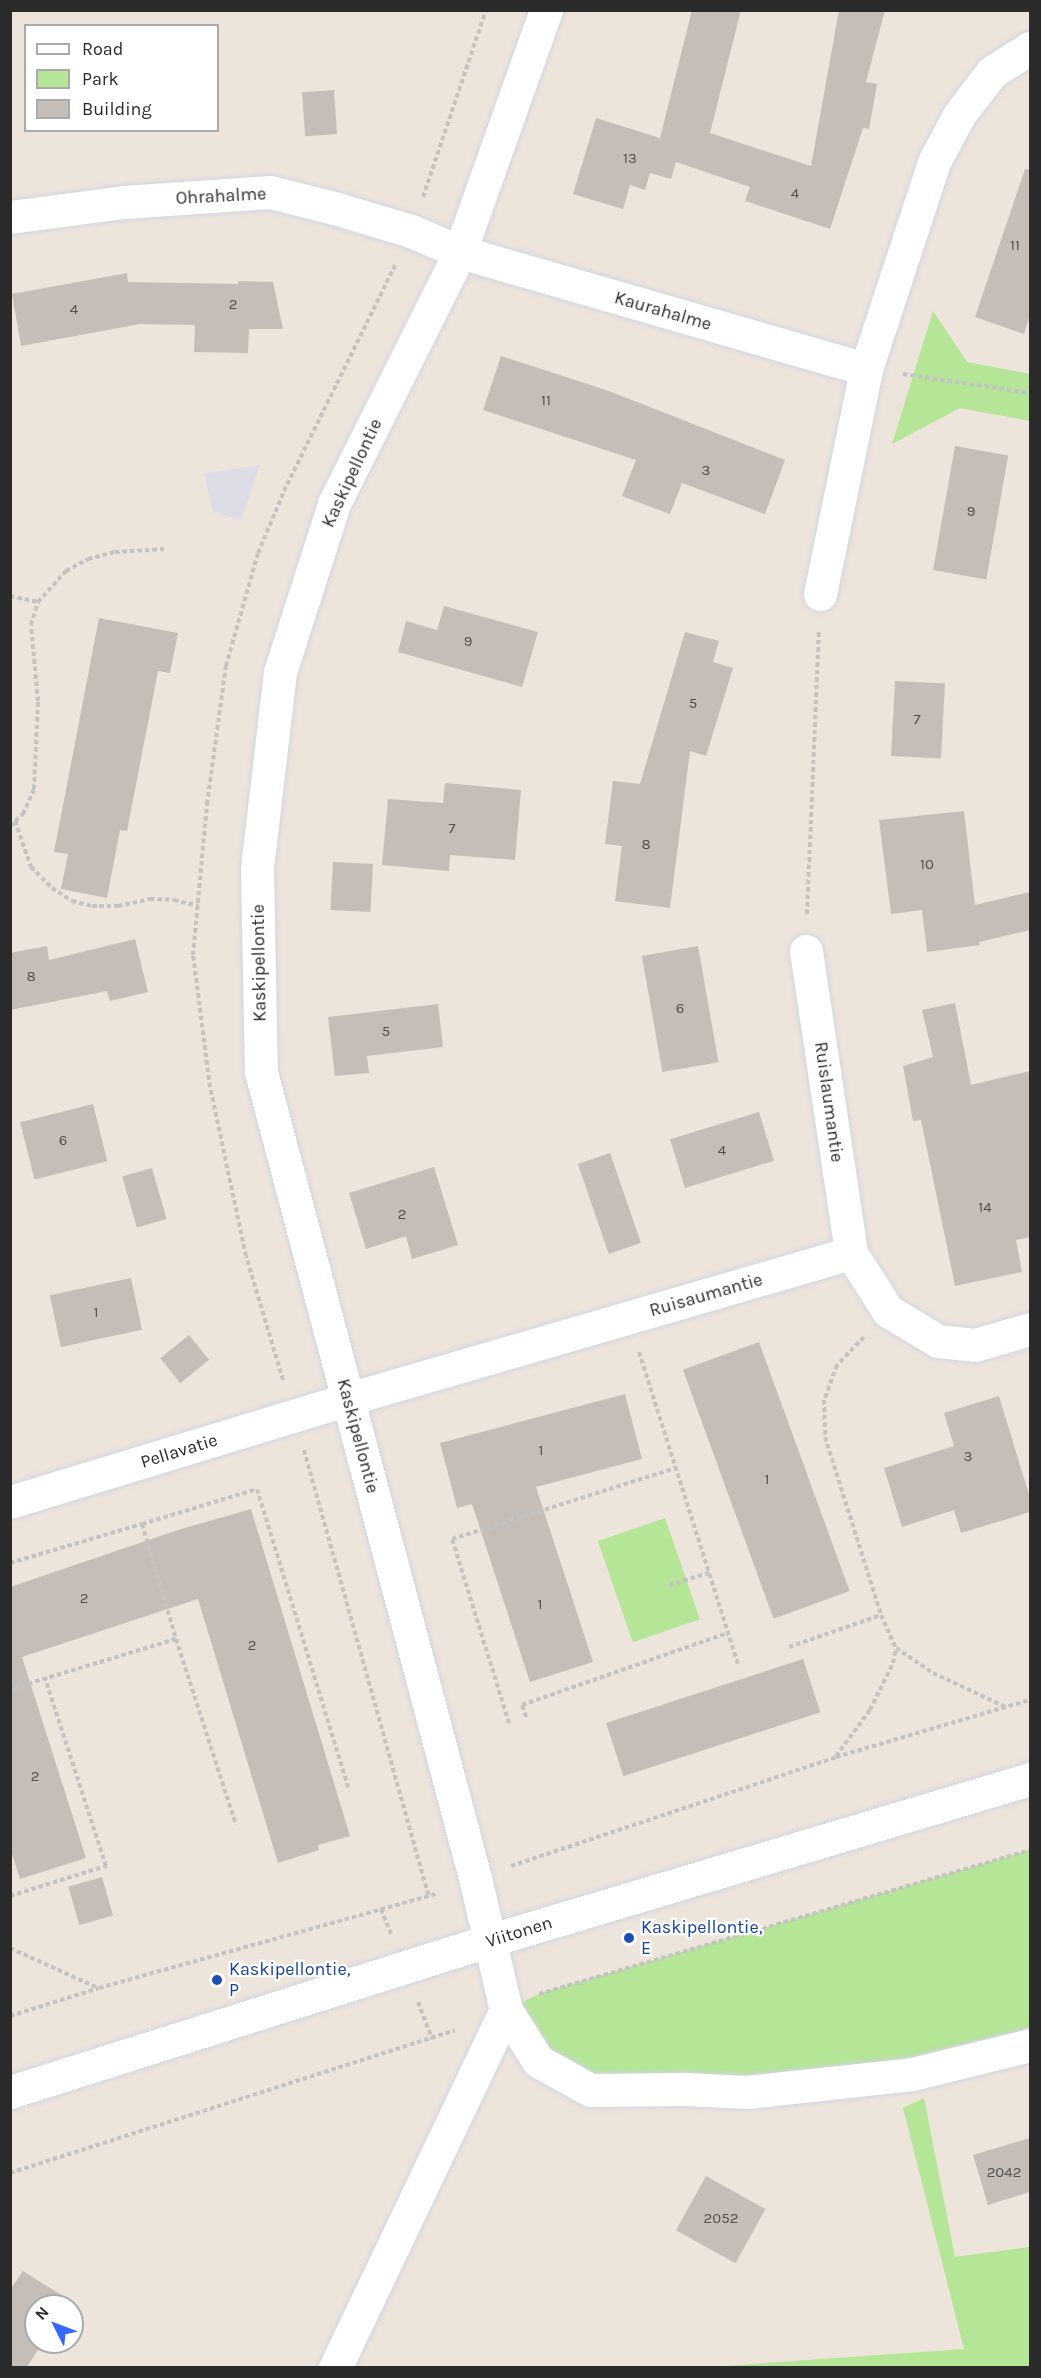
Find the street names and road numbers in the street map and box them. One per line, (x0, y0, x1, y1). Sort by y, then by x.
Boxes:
street label: Ohrahalme (175, 183, 267, 209)
street label: Kaurahalme (612, 287, 714, 335)
street label: Kaskipellontie (317, 415, 387, 531)
street label: Kaskipellontie (247, 904, 271, 1022)
street label: Ruislaumantie (810, 1040, 848, 1164)
street label: Ruisaumantie (647, 1269, 765, 1321)
street label: Kaskipellontie (332, 1376, 384, 1496)
street label: Pellavatie (138, 1429, 220, 1473)
street label: Viitonen (483, 1912, 555, 1952)

